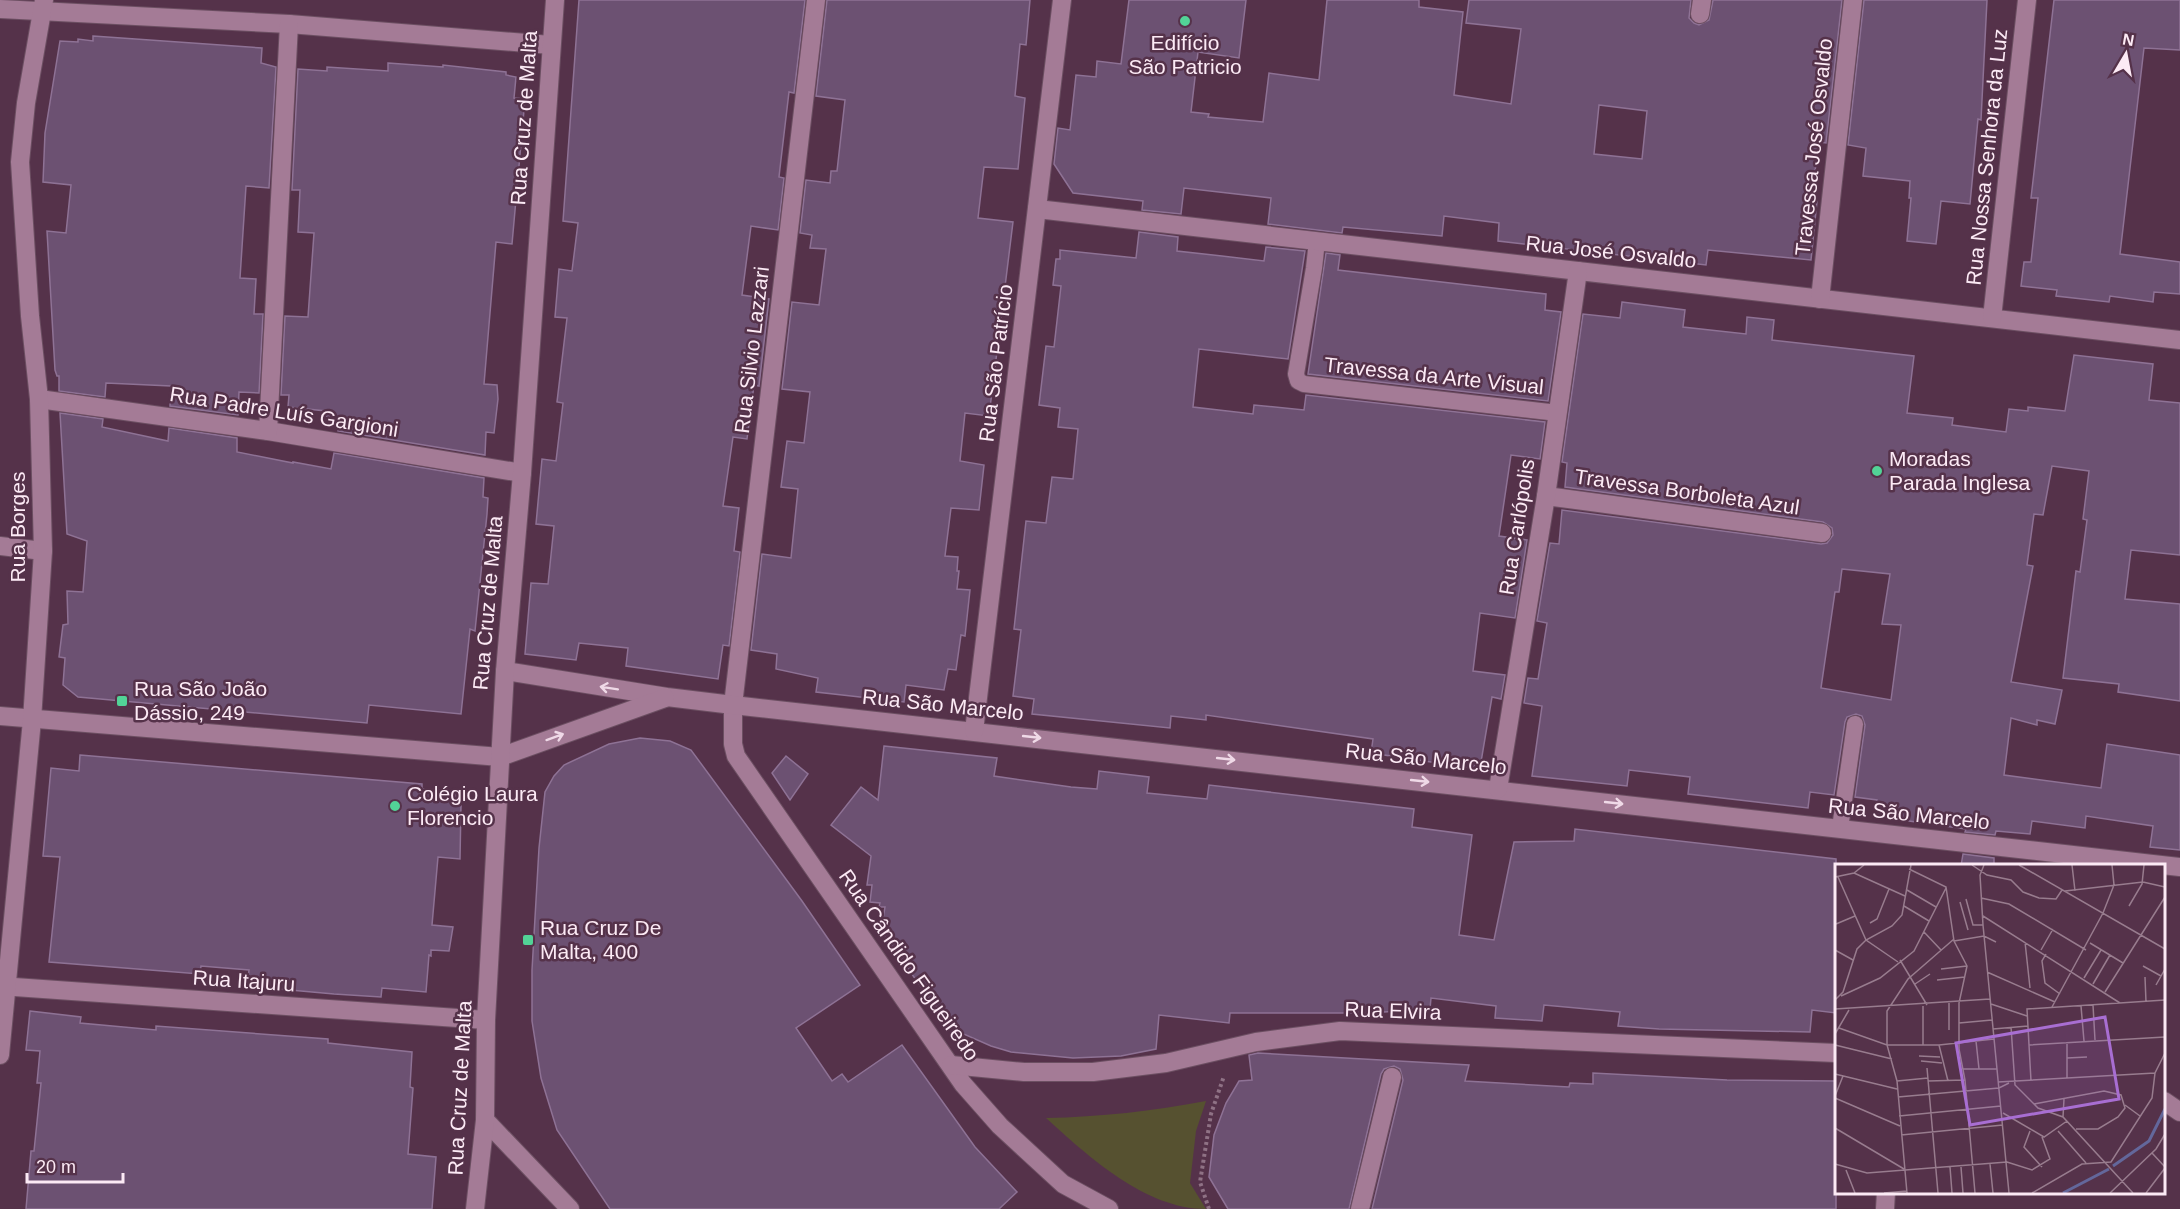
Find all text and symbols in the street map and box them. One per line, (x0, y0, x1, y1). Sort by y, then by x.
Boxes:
marker: Edifício São Patricio (1178, 14, 1192, 28)
north arrow (2096, 24, 2156, 84)
street label: Rua Nossa Senhora da Luz (1962, 27, 2011, 286)
street label: Rua Cruz de Malta (506, 30, 541, 206)
text: N (2121, 30, 2136, 49)
place label: Edifício São Patricio (1128, 31, 1242, 78)
street label: Travessa José Osvaldo (1791, 37, 1836, 257)
street label: Rua José Osvaldo (1525, 231, 1698, 272)
street label: Rua Silvio Lazzari (730, 265, 773, 435)
street label: Rua São Patrício (974, 283, 1017, 443)
street label: Travessa da Arte Visual (1323, 353, 1545, 398)
street label: Rua Padre Luís Gargioni (168, 382, 400, 441)
place label: Moradas Parada Inglesa (1889, 447, 2031, 494)
street label: Rua Carlópolis (1494, 457, 1539, 597)
street label: Travessa Borboleta Azul (1573, 464, 1801, 519)
marker: Moradas Parada Inglesa (1870, 464, 1884, 478)
street label: Rua Borges (6, 472, 29, 582)
street label: Rua Cruz de Malta (468, 514, 507, 691)
place label: Rua São João Dássio, 249 (134, 677, 267, 724)
one-way arrow (600, 682, 619, 693)
street label: Rua São Marcelo (861, 685, 1025, 724)
marker: Rua São João Dássio, 249 (115, 694, 129, 708)
one-way arrow (545, 731, 564, 742)
one-way arrow (1022, 732, 1042, 743)
street label: Rua São Marcelo (1344, 739, 1508, 778)
one-way arrow (1216, 754, 1236, 765)
one-way arrow (1410, 776, 1429, 787)
place label: Colégio Laura Florencio (407, 782, 538, 829)
street label: Rua São Marcelo (1827, 794, 1991, 833)
one-way arrow (1603, 797, 1623, 808)
marker: Colégio Laura Florencio (388, 799, 402, 813)
inset map (1835, 864, 2165, 1194)
street label: Rua Cândido Figueiredo (835, 865, 984, 1065)
place label: Rua Cruz De Malta, 400 (540, 916, 661, 963)
marker: Rua Cruz De Malta, 400 (521, 933, 535, 947)
street label: Rua Itajuru (192, 965, 296, 996)
street label: Rua Elvira (1344, 997, 1442, 1024)
street label: Rua Cruz de Malta (443, 1000, 476, 1176)
scale bar (27, 1146, 123, 1184)
text: 20 m (36, 1157, 76, 1177)

